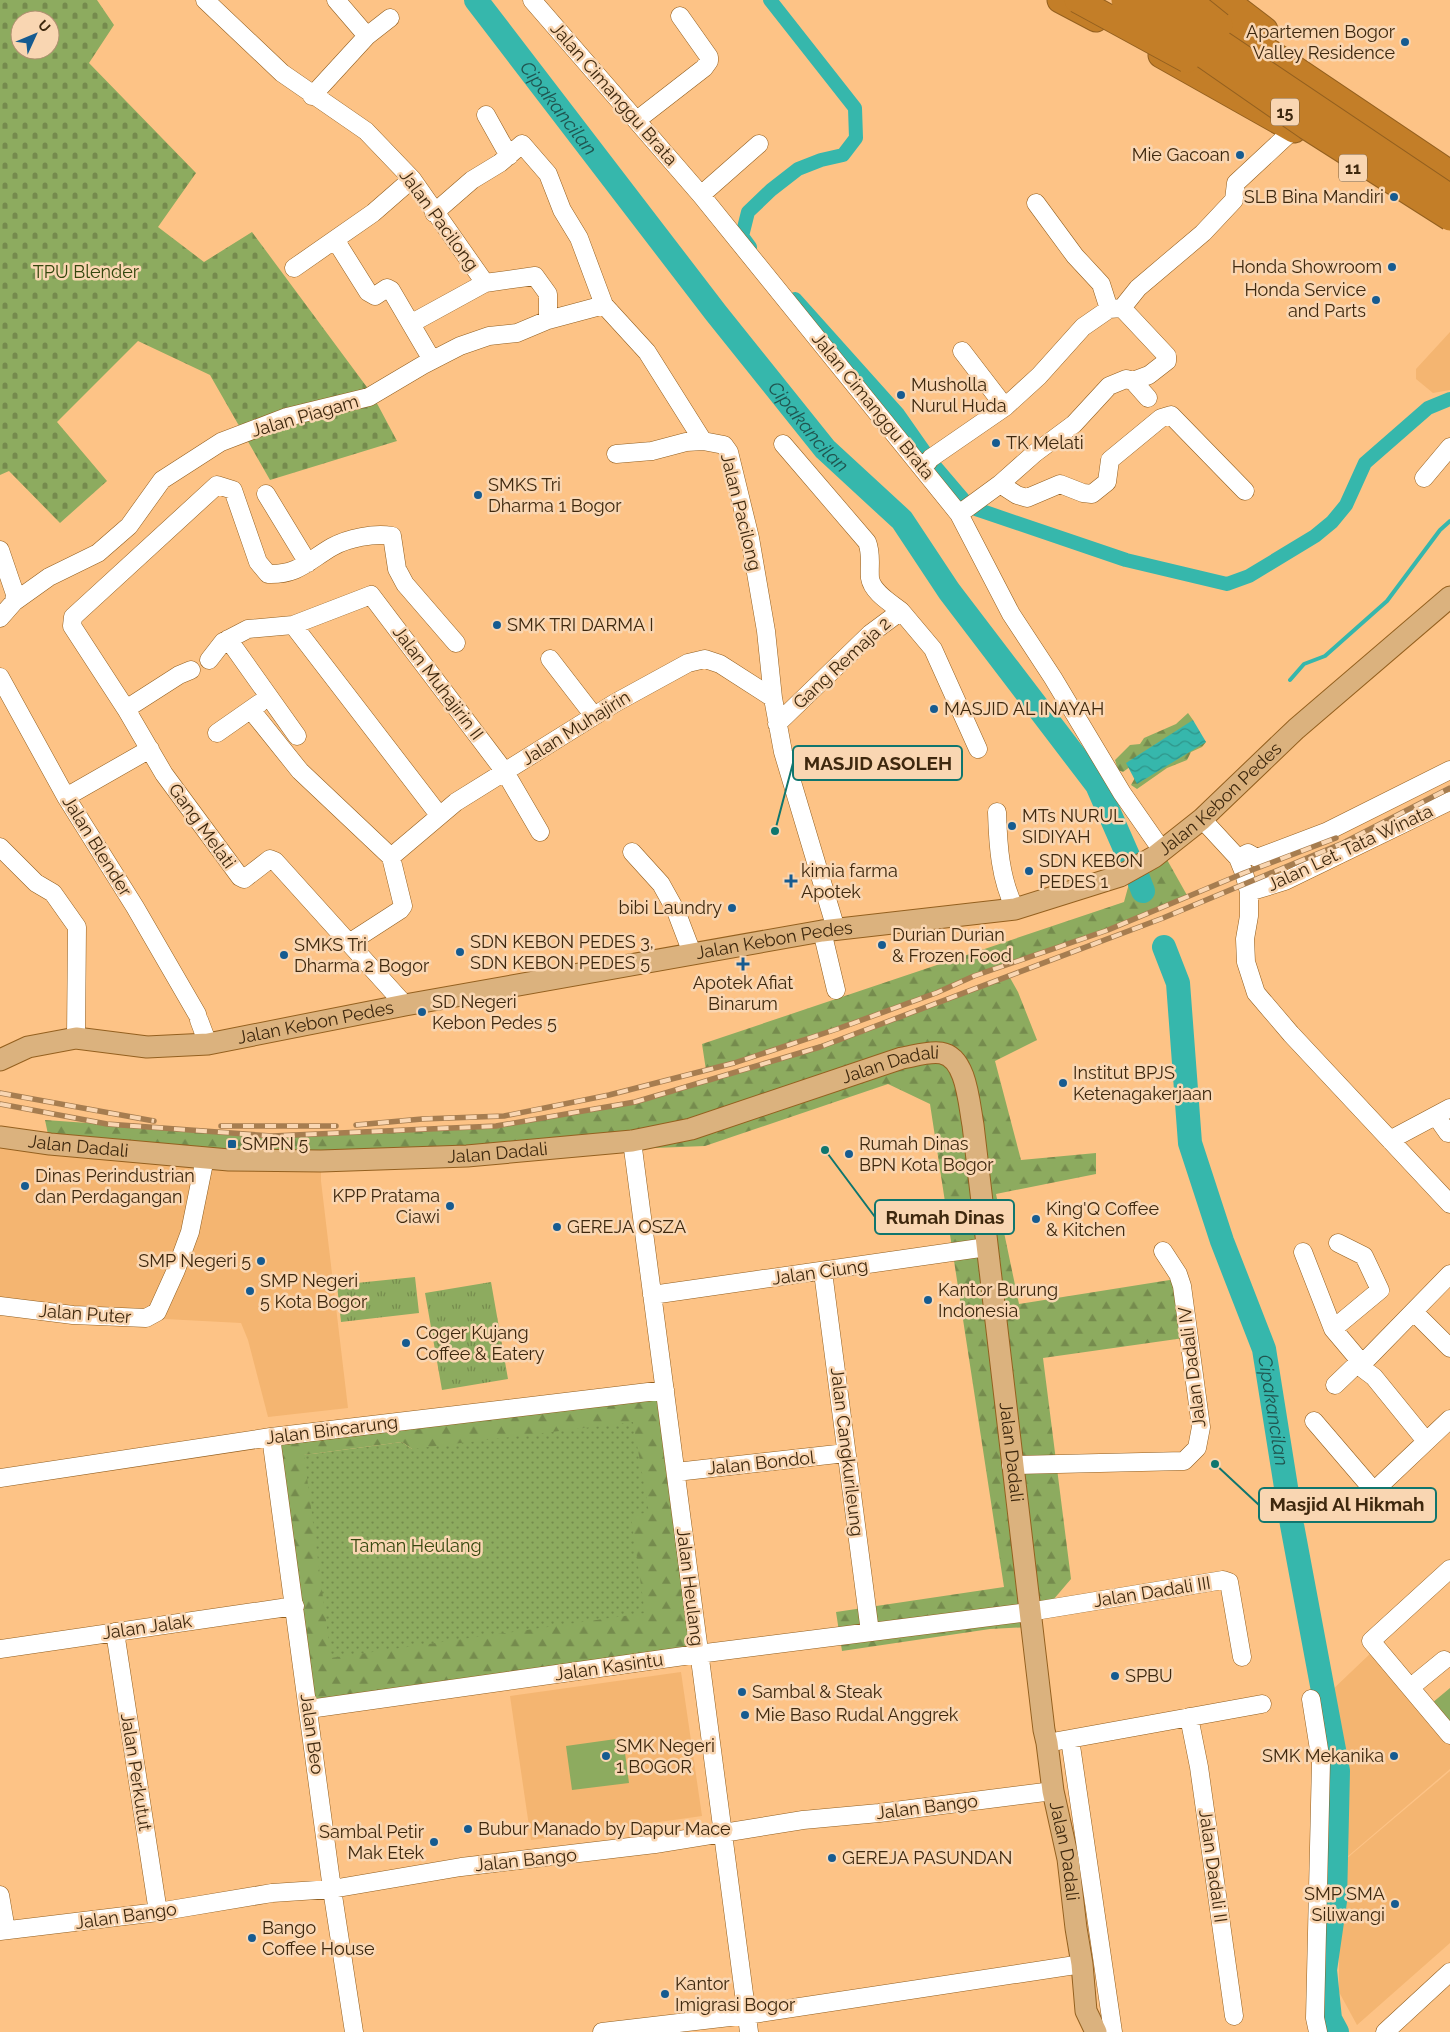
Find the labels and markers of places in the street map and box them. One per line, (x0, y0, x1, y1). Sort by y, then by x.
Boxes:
place label: Apartemen Bogor Valley Residence (1246, 21, 1396, 63)
marker: Apartemen Bogor Valley Residence (1399, 36, 1411, 48)
place label: Mie Gacoan (1132, 144, 1230, 165)
marker: Mie Gacoan (1234, 149, 1246, 161)
place label: SLB Bina Mandiri (1244, 186, 1384, 207)
marker: SLB Bina Mandiri (1388, 191, 1400, 203)
place label: Honda Showroom (1232, 256, 1382, 277)
marker: Honda Showroom (1386, 261, 1398, 273)
place label: Honda Service and Parts (1244, 279, 1366, 321)
marker: Honda Service and Parts (1370, 294, 1382, 306)
place label: Musholla Nurul Huda (911, 374, 1007, 416)
marker: Musholla Nurul Huda (895, 389, 907, 401)
place label: TK Melati (1006, 432, 1084, 453)
marker: TK Melati (990, 437, 1002, 449)
place label: SMKS Tri Dharma 1 Bogor (488, 474, 622, 516)
marker: SMKS Tri Dharma 1 Bogor (472, 489, 484, 501)
place label: SMK TRI DARMA I (507, 614, 654, 635)
marker: SMK TRI DARMA I (491, 619, 503, 631)
place label: MASJID AL INAYAH (944, 698, 1104, 719)
marker: MASJID AL INAYAH (928, 703, 940, 715)
callout: MASJID ASOLEH (793, 746, 962, 780)
place label: MTs NURUL SIDIYAH (1022, 805, 1124, 847)
marker: MTs NURUL SIDIYAH (1006, 820, 1018, 832)
place label: SDN KEBON PEDES 1 (1039, 850, 1143, 892)
place label: kimia farma Apotek (801, 860, 898, 902)
marker: SDN KEBON PEDES 1 (1023, 865, 1035, 877)
marker: kimia farma Apotek (785, 875, 797, 887)
place label: bibi Laundry (619, 897, 722, 918)
marker: bibi Laundry (726, 902, 738, 914)
place label: Durian Durian & Frozen Food (892, 924, 1012, 966)
place label: SDN KEBON PEDES 3, SDN KEBON PEDES 5 (470, 931, 654, 973)
place label: SMKS Tri Dharma 2 Bogor (294, 934, 430, 976)
marker: Durian Durian & Frozen Food (876, 939, 888, 951)
marker: SDN KEBON PEDES 3, SDN KEBON PEDES 5 (454, 946, 466, 958)
marker: SMKS Tri Dharma 2 Bogor (278, 949, 290, 961)
marker: Apotek Afiat Binarum (737, 958, 749, 970)
place label: Apotek Afiat Binarum (693, 972, 793, 1014)
place label: SD Negeri Kebon Pedes 5 (432, 991, 557, 1033)
marker: SD Negeri Kebon Pedes 5 (416, 1006, 428, 1018)
place label: Institut BPJS Ketenagakerjaan (1073, 1062, 1212, 1104)
marker: Institut BPJS Ketenagakerjaan (1057, 1077, 1069, 1089)
place label: SMPN 5 (242, 1133, 308, 1154)
place label: Rumah Dinas BPN Kota Bogor (859, 1133, 994, 1175)
marker: SMPN 5 (226, 1138, 238, 1150)
marker: Rumah Dinas BPN Kota Bogor (843, 1148, 855, 1160)
place label: Dinas Perindustrian dan Perdagangan (35, 1165, 195, 1207)
marker: Dinas Perindustrian dan Perdagangan (19, 1180, 31, 1192)
place label: KPP Pratama Ciawi (333, 1185, 440, 1227)
place label: King'Q Coffee & Kitchen (1046, 1198, 1159, 1240)
marker: KPP Pratama Ciawi (444, 1200, 456, 1212)
callout: Rumah Dinas (875, 1200, 1014, 1234)
marker: King'Q Coffee & Kitchen (1030, 1213, 1042, 1225)
place label: GEREJA OSZA (567, 1216, 686, 1237)
marker: GEREJA OSZA (551, 1221, 563, 1233)
place label: SMP Negeri 5 (138, 1250, 251, 1271)
marker: SMP Negeri 5 (255, 1255, 267, 1267)
place label: SMP Negeri 5 Kota Bogor (260, 1270, 368, 1312)
place label: Kantor Burung Indonesia (938, 1279, 1058, 1321)
marker: SMP Negeri 5 Kota Bogor (244, 1285, 256, 1297)
marker: Kantor Burung Indonesia (922, 1294, 934, 1306)
place label: Coger Kujang Coffee & Eatery (416, 1322, 545, 1364)
marker: Coger Kujang Coffee & Eatery (400, 1337, 412, 1349)
callout: Masjid Al Hikmah (1259, 1488, 1436, 1522)
place label: SPBU (1125, 1665, 1173, 1686)
marker: SPBU (1109, 1670, 1121, 1682)
place label: Sambal & Steak (752, 1681, 883, 1702)
marker: Sambal & Steak (736, 1686, 748, 1698)
place label: Mie Baso Rudal Anggrek (755, 1704, 959, 1725)
marker: Mie Baso Rudal Anggrek (739, 1709, 751, 1721)
place label: SMK Negeri 1 BOGOR (616, 1735, 715, 1777)
place label: SMK Mekanika (1262, 1745, 1384, 1766)
marker: SMK Negeri 1 BOGOR (600, 1750, 612, 1762)
marker: SMK Mekanika (1388, 1750, 1400, 1762)
place label: Bubur Manado by Dapur Mace (478, 1818, 731, 1839)
place label: Sambal Petir Mak Etek (319, 1821, 425, 1863)
marker: Bubur Manado by Dapur Mace (462, 1823, 474, 1835)
marker: Sambal Petir Mak Etek (428, 1836, 440, 1848)
place label: GEREJA PASUNDAN (842, 1847, 1012, 1868)
marker: GEREJA PASUNDAN (826, 1852, 838, 1864)
place label: SMP SMA Siliwangi (1304, 1883, 1385, 1925)
marker: SMP SMA Siliwangi (1389, 1898, 1401, 1910)
place label: Bango Coffee House (262, 1917, 375, 1959)
marker: Bango Coffee House (246, 1932, 258, 1944)
place label: Kantor Imigrasi Bogor (675, 1973, 796, 2015)
marker: Kantor Imigrasi Bogor (659, 1988, 671, 2000)

